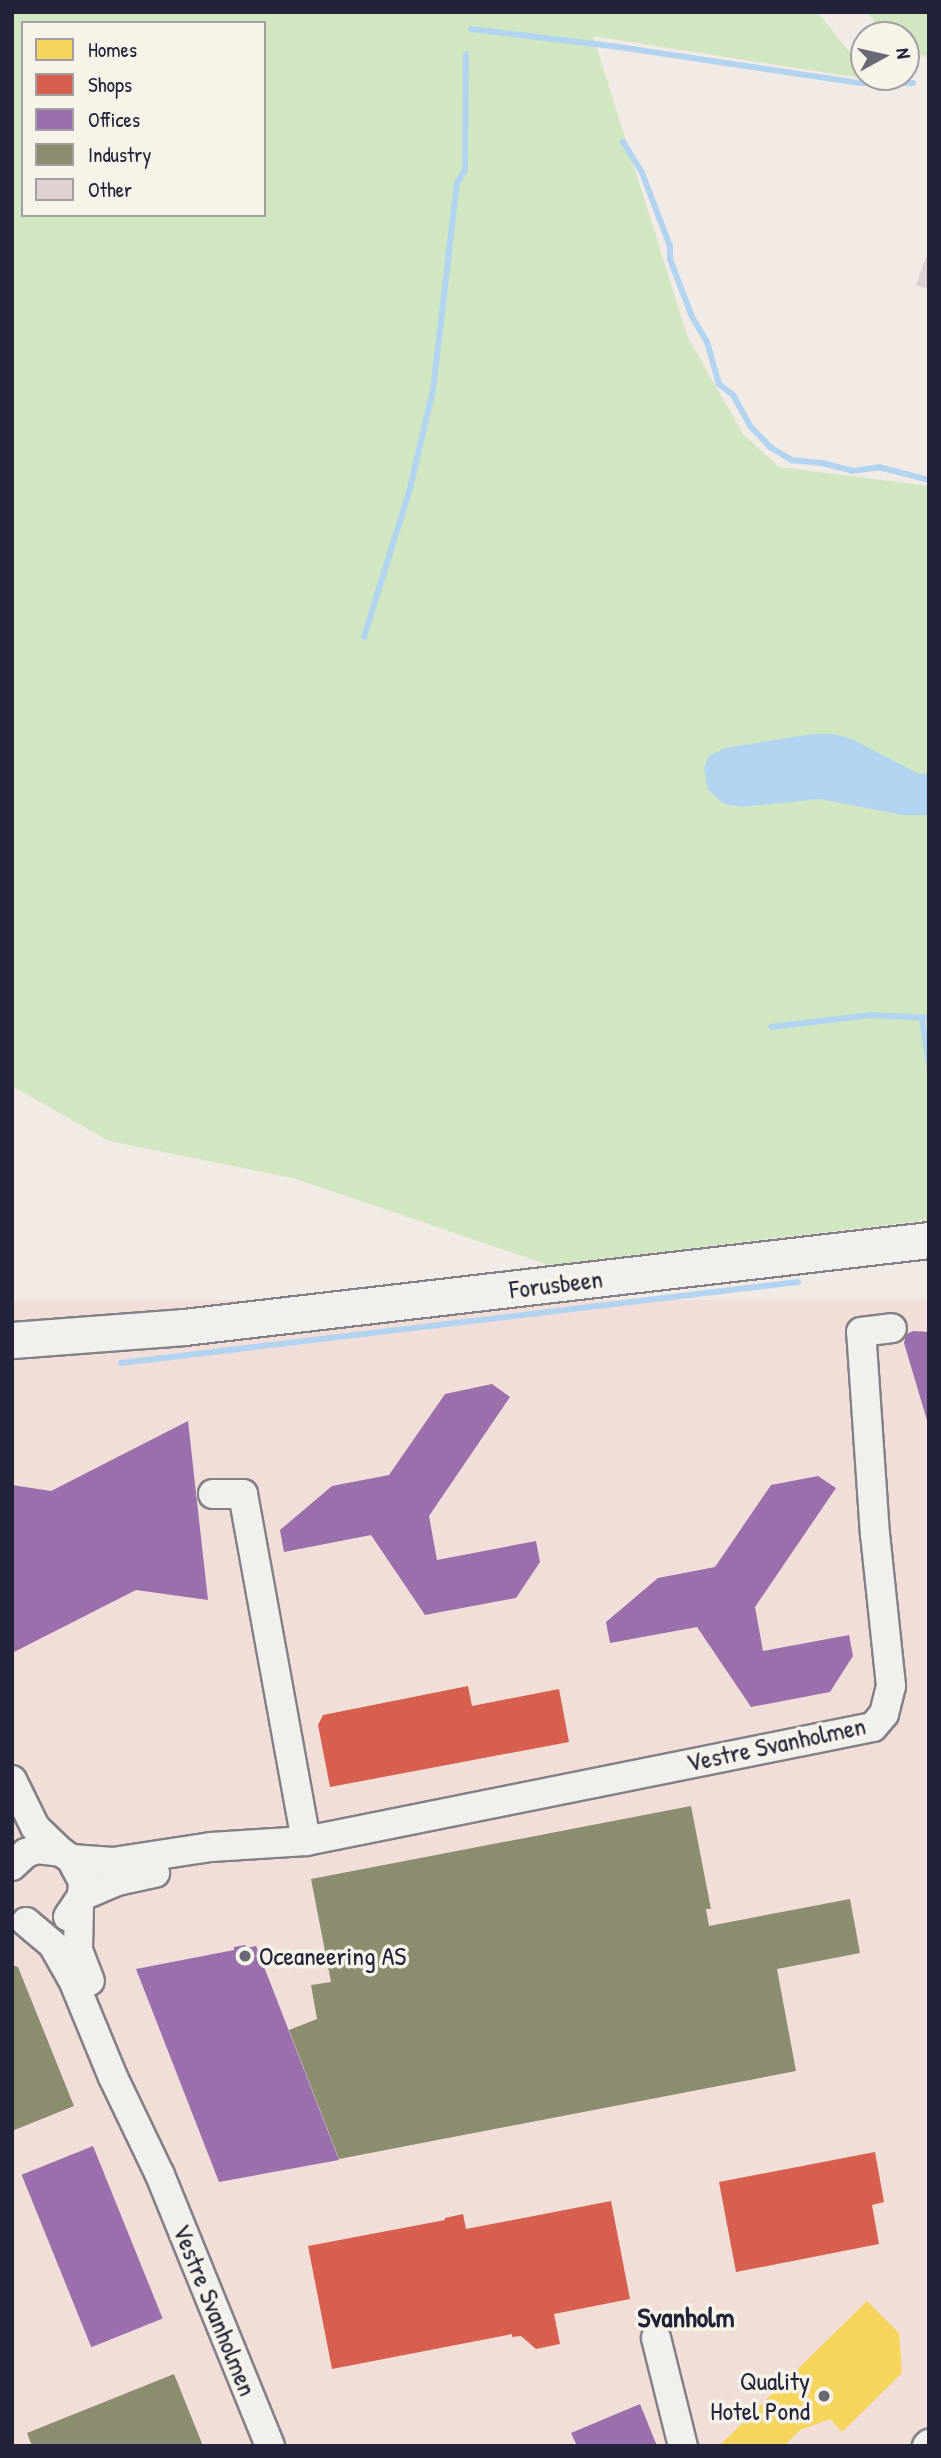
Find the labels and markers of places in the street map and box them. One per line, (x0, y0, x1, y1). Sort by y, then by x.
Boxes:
place label: Oceaneering AS (259, 1940, 406, 1972)
marker: Oceaneering AS (237, 1948, 253, 1964)
place label: Quality Hotel Pond (710, 2365, 810, 2426)
marker: Quality Hotel Pond (816, 2388, 832, 2404)

